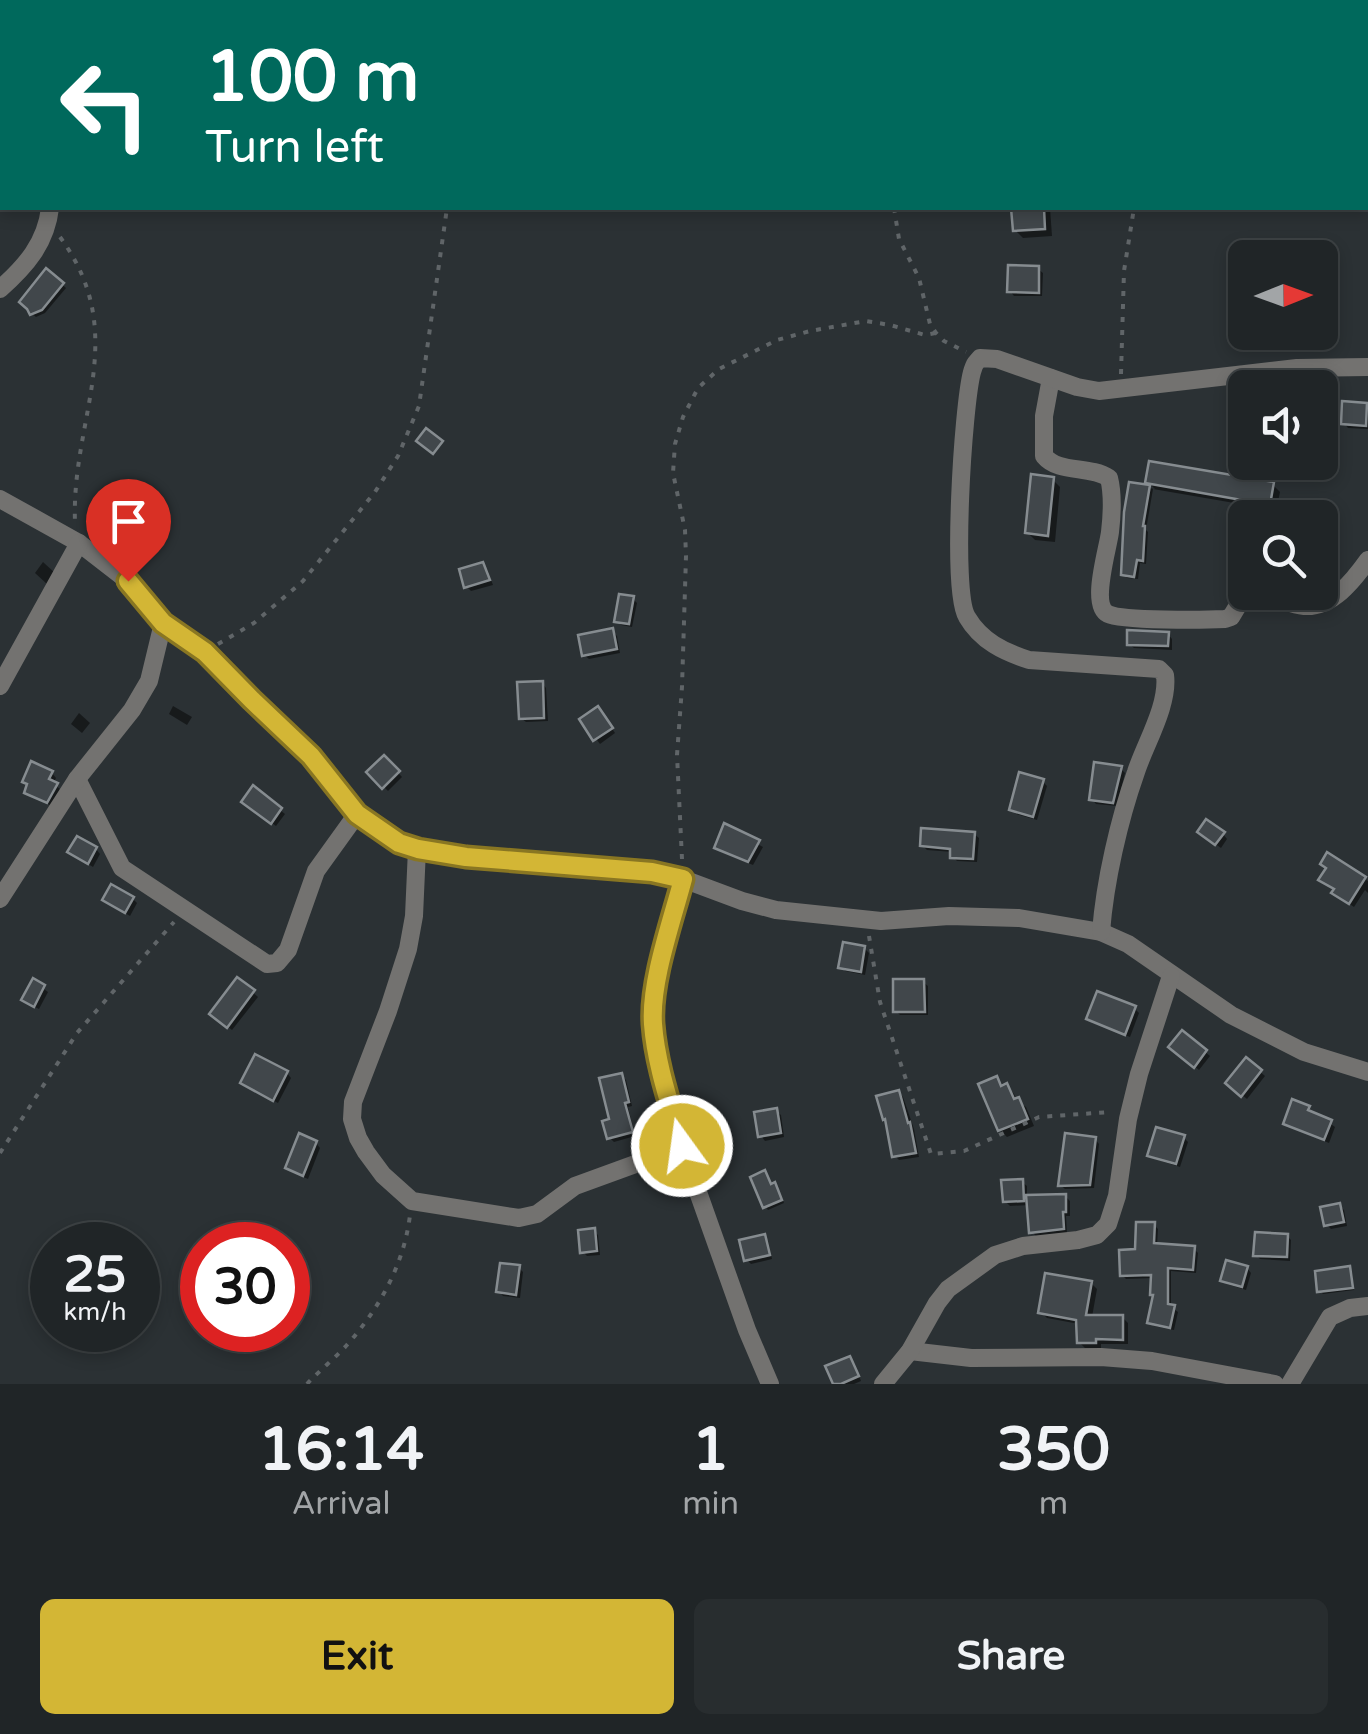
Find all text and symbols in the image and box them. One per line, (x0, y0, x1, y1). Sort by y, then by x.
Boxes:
text: 100 m (205, 36, 419, 120)
icon: left (40, 40, 170, 170)
text: Turn left (205, 121, 384, 175)
north arrow (1228, 240, 1338, 350)
map controls (1228, 240, 1338, 610)
button: sound (1228, 370, 1338, 480)
pin (86, 479, 171, 582)
icon: arrive (101, 494, 156, 549)
button: search (1228, 500, 1338, 610)
position arrow (630, 1094, 734, 1198)
speed limit sign: 30 (180, 1222, 310, 1352)
text: 25 (64, 1245, 126, 1305)
text: km/h (64, 1297, 126, 1327)
text: 16:14 (258, 1414, 424, 1486)
text: 1 (692, 1414, 729, 1486)
text: 350 (997, 1414, 1110, 1486)
text: Arrival (292, 1485, 391, 1523)
text: min (682, 1485, 739, 1523)
text: m (1039, 1485, 1068, 1523)
button: Exit (40, 1599, 674, 1714)
button: Share (694, 1599, 1328, 1714)

